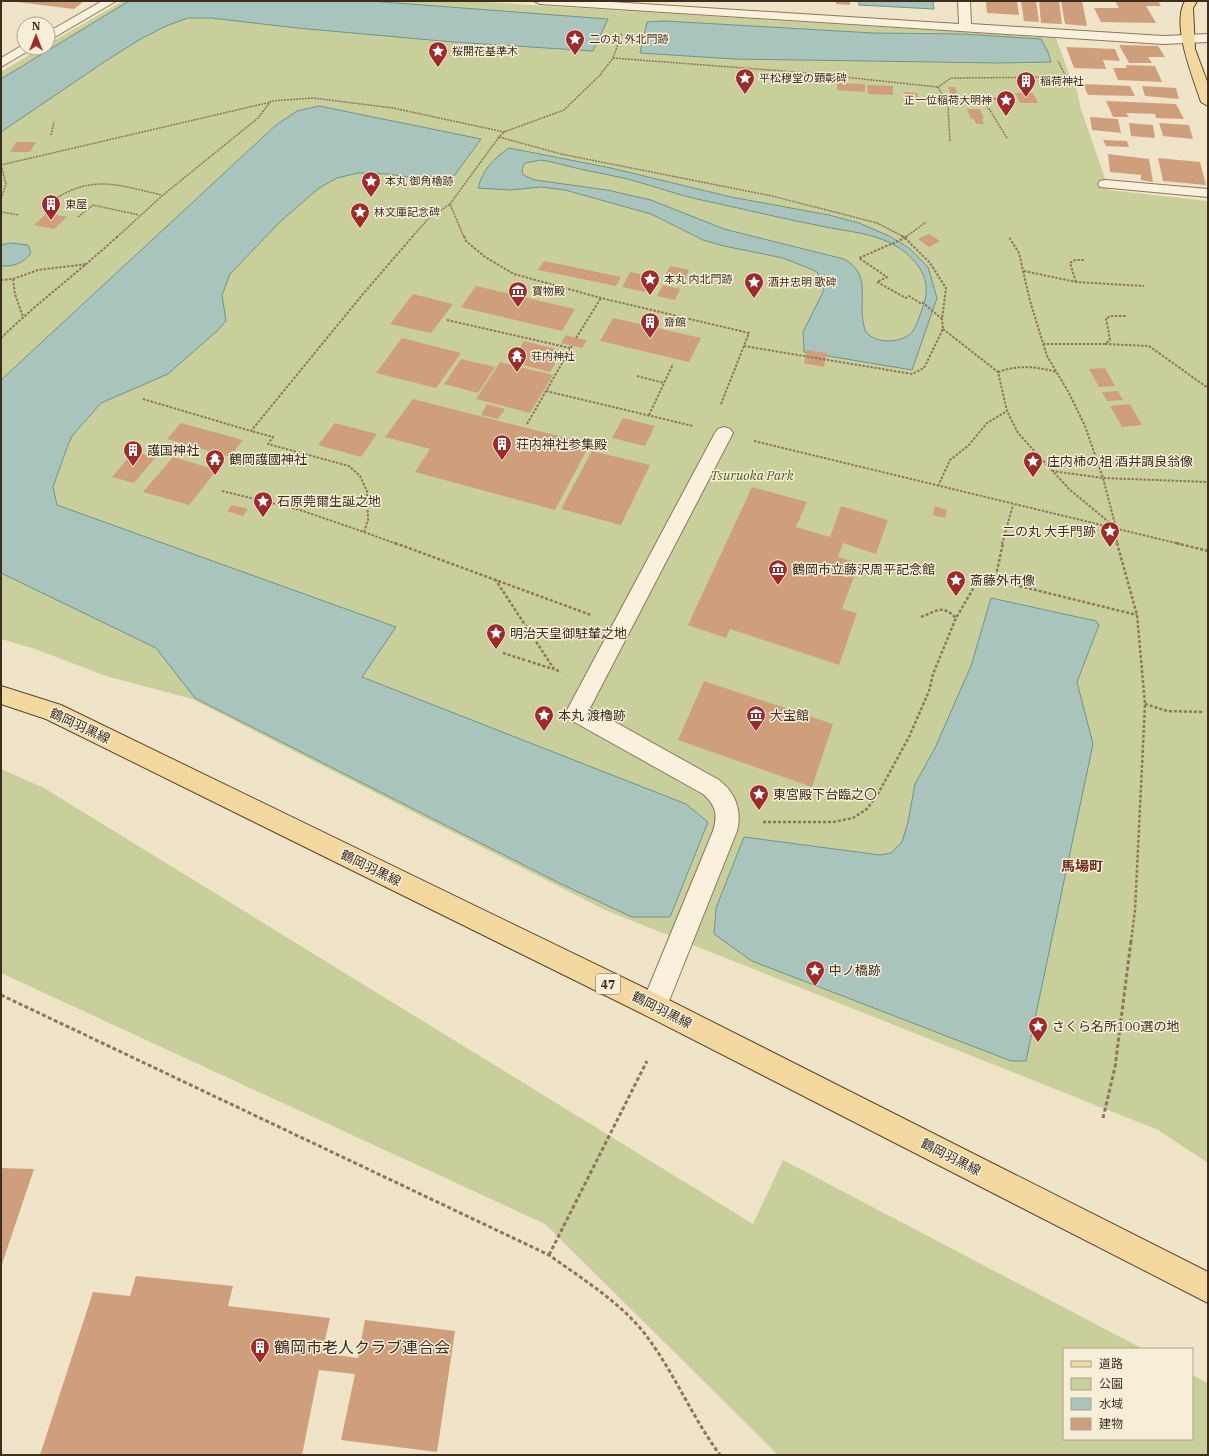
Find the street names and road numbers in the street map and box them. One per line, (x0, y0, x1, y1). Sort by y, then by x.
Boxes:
street label: 鶴岡羽黒線 (47, 705, 113, 747)
street label: 鶴岡羽黒線 (338, 846, 404, 890)
road number: 47 (596, 974, 620, 994)
street label: 鶴岡羽黒線 (629, 988, 695, 1032)
street label: 鶴岡羽黒線 (918, 1135, 984, 1179)

